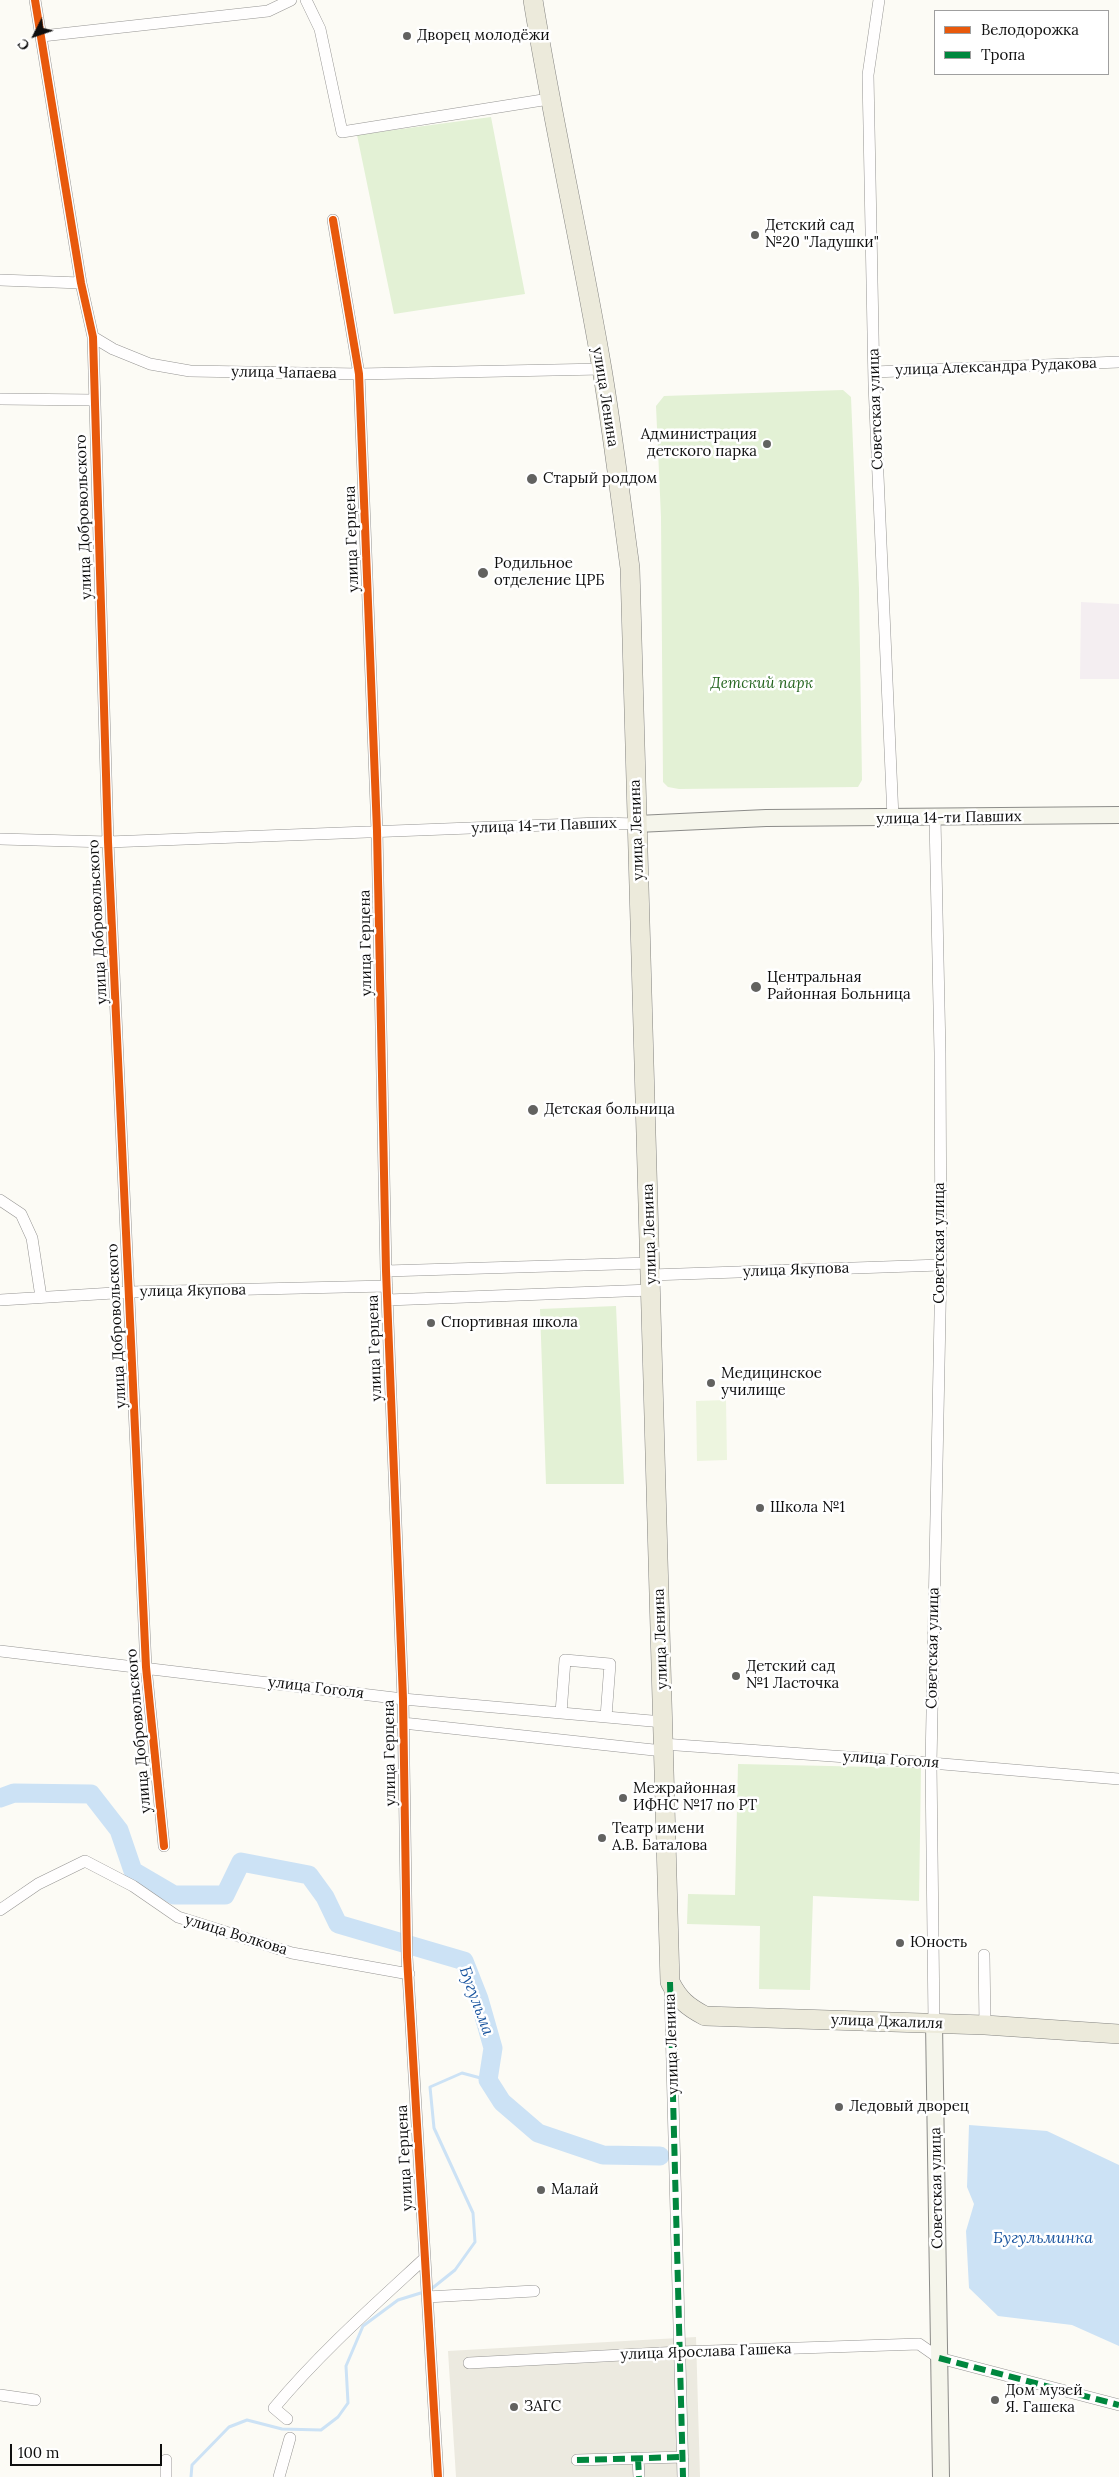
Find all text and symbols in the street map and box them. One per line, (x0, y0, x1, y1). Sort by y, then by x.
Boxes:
north arrow (10, 10, 60, 60)
legend (934, 10, 1109, 75)
text: Велодорожка (981, 20, 1079, 39)
place label: Дворец молодёжи (417, 27, 550, 45)
marker: Дворец молодёжи (401, 30, 413, 42)
text: С (14, 35, 34, 54)
text: Тропа (981, 45, 1025, 64)
place label: Детский сад №20 "Ладушки" (765, 217, 879, 252)
marker: Детский сад №20 "Ладушки" (749, 229, 761, 241)
street label: улица Ленина (588, 346, 622, 448)
street label: Советская улица (865, 348, 887, 470)
street label: улица Александра Рудакова (895, 354, 1097, 380)
street label: улица Чапаева (231, 363, 337, 383)
place label: Администрация детского парка (641, 426, 757, 461)
street label: улица Добровольского (72, 434, 96, 600)
marker: Администрация детского парка (761, 438, 773, 450)
place label: Старый роддом (543, 470, 657, 488)
marker: Старый роддом (525, 472, 539, 486)
street label: улица Герцена (341, 485, 363, 593)
place label: Родильное отделение ЦРБ (494, 555, 605, 590)
marker: Родильное отделение ЦРБ (476, 566, 490, 580)
park label: Детский парк (711, 675, 813, 693)
street label: улица Ленина (626, 779, 648, 881)
street label: улица 14-ти Павших (876, 808, 1022, 828)
street label: улица 14-ти Павших (471, 814, 617, 838)
street label: улица Добровольского (85, 839, 111, 1005)
street label: улица Герцена (356, 889, 376, 997)
place label: Центральная Районная Больница (767, 969, 911, 1004)
marker: Центральная Районная Больница (749, 980, 763, 994)
place label: Детская больница (544, 1101, 675, 1119)
marker: Детская больница (526, 1103, 540, 1117)
street label: Советская улица (931, 1182, 949, 1304)
street label: улица Ленина (639, 1183, 661, 1285)
street label: улица Добровольского (104, 1243, 130, 1409)
street label: улица Якупова (742, 1259, 850, 1281)
street label: улица Якупова (140, 1281, 246, 1301)
street label: улица Герцена (364, 1294, 386, 1402)
place label: Спортивная школа (441, 1314, 578, 1332)
marker: Спортивная школа (425, 1317, 437, 1329)
place label: Медицинское училище (721, 1365, 822, 1400)
marker: Медицинское училище (705, 1377, 717, 1389)
place label: Школа №1 (770, 1499, 845, 1517)
marker: Школа №1 (754, 1502, 766, 1514)
street label: Советская улица (923, 1587, 943, 1709)
street label: улица Ленина (650, 1588, 672, 1690)
street label: улица Добровольского (123, 1648, 155, 1814)
place label: Детский сад №1 Ласточка (746, 1658, 839, 1693)
marker: Детский сад №1 Ласточка (730, 1670, 742, 1682)
street label: улица Гоголя (267, 1673, 365, 1703)
street label: улица Герцена (380, 1699, 400, 1807)
street label: улица Гоголя (842, 1748, 940, 1772)
place label: Межрайонная ИФНС №17 по РТ (633, 1780, 757, 1815)
marker: Межрайонная ИФНС №17 по РТ (617, 1792, 629, 1804)
place label: Театр имени А.В. Баталова (612, 1820, 707, 1855)
marker: Театр имени А.В. Баталова (596, 1832, 608, 1844)
street label: улица Волкова (183, 1911, 289, 1959)
place label: Юность (910, 1934, 967, 1952)
marker: Юность (894, 1937, 906, 1949)
water label: Бугульма (455, 1964, 497, 2038)
street label: улица Ленина (661, 1993, 683, 2095)
street label: улица Джалиля (831, 2011, 943, 2033)
place label: Ледовый дворец (849, 2098, 969, 2116)
marker: Ледовый дворец (833, 2101, 845, 2113)
street label: улица Герцена (393, 2104, 417, 2212)
street label: Советская улица (927, 2127, 947, 2249)
place label: Малай (551, 2181, 599, 2199)
marker: Малай (535, 2184, 547, 2196)
water label: Бугульминка (993, 2228, 1093, 2248)
street label: улица Ярослава Гашека (620, 2340, 792, 2364)
place label: Дом музей Я. Гашека (1005, 2382, 1083, 2417)
marker: Дом музей Я. Гашека (989, 2394, 1001, 2406)
place label: ЗАГС (524, 2398, 561, 2416)
marker: ЗАГС (508, 2401, 520, 2413)
scale bar (12, 2434, 165, 2466)
text: 100 m (18, 2443, 59, 2462)

